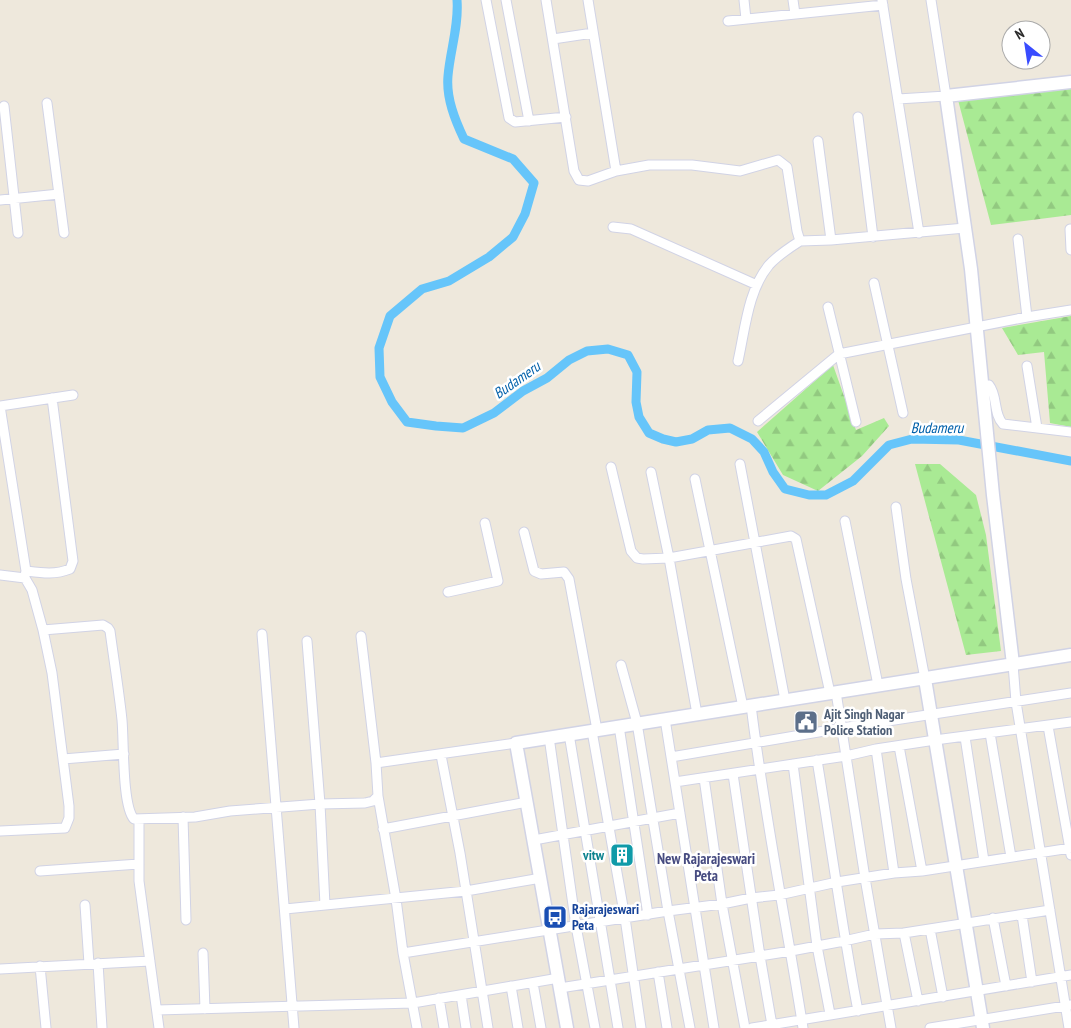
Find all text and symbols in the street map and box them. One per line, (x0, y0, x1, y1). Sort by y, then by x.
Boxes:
north arrow (1001, 20, 1051, 70)
text: N (1012, 24, 1027, 43)
water label: Budameru (490, 356, 545, 402)
water label: Budameru (911, 418, 965, 437)
place label: Ajit Singh Nagar Police Station (823, 705, 906, 739)
public building icon: Ajit Singh Nagar Police Station (793, 709, 819, 735)
building icon: vitw (609, 842, 635, 868)
place label: vitw (582, 846, 605, 864)
district label: New Rajarajeswari Peta (657, 849, 755, 885)
place label: Rajarajeswari Peta (572, 900, 639, 934)
bus stop icon: Rajarajeswari Peta (542, 904, 568, 930)

